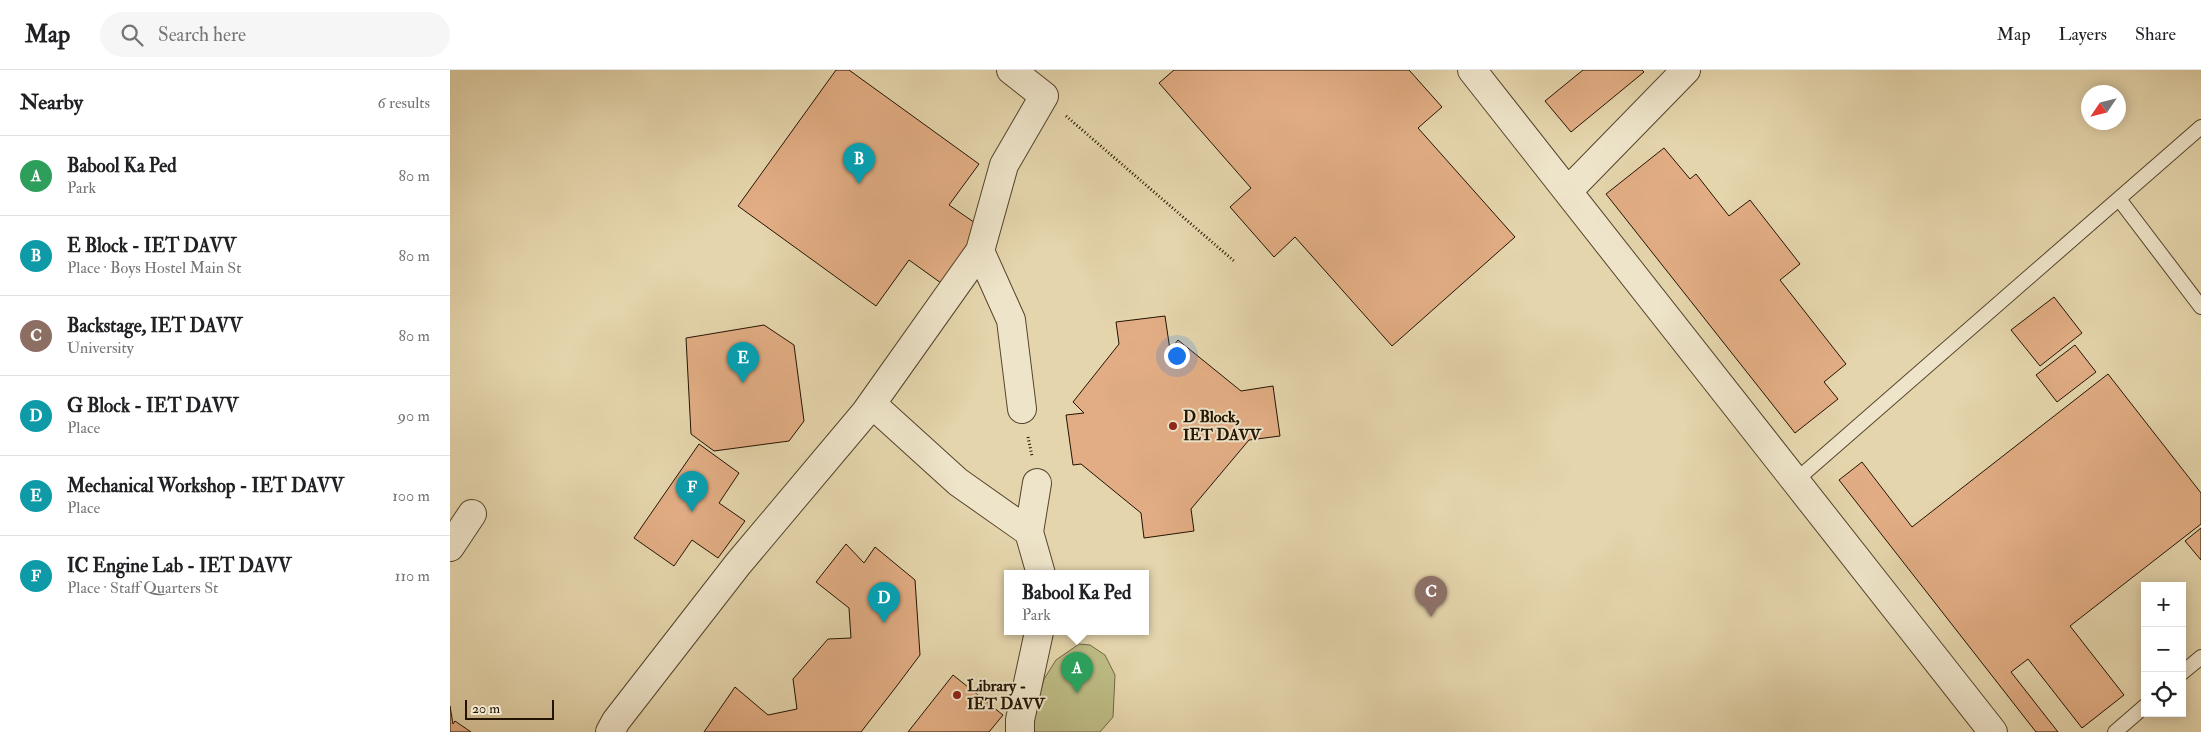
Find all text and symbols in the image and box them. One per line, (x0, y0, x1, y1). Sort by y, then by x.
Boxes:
search box (100, 12, 450, 57)
text: Map (25, 19, 70, 50)
icon: search (118, 21, 146, 49)
text: Search here (158, 23, 246, 47)
text: Map (1997, 23, 2031, 46)
text: Layers (2059, 23, 2107, 46)
text: Share (2135, 23, 2176, 46)
north arrow (2081, 85, 2126, 130)
text: Nearby (20, 89, 83, 116)
text: 6 results (378, 93, 430, 113)
pin: B (843, 143, 875, 184)
text: Babool Ka Ped (67, 154, 177, 178)
text: A (31, 166, 41, 186)
text: 80 m (399, 166, 430, 186)
text: Park (67, 178, 96, 198)
text: E Block - IET DAVV (67, 234, 236, 258)
text: B (31, 246, 41, 266)
text: 80 m (399, 246, 430, 266)
text: Place · Boys Hostel Main St (67, 258, 241, 278)
text: Backstage, IET DAVV (67, 314, 243, 338)
text: C (30, 326, 42, 346)
text: 80 m (399, 326, 430, 346)
text: University (67, 338, 134, 358)
pin: E (727, 342, 759, 383)
your location (1164, 343, 1190, 369)
text: G Block - IET DAVV (67, 394, 238, 418)
text: D (29, 406, 43, 426)
text: 90 m (398, 406, 430, 426)
place label: D Block, IET DAVV (1183, 407, 1263, 445)
text: Place (67, 418, 100, 438)
marker: D Block, IET DAVV (1167, 420, 1179, 432)
pin: F (676, 471, 708, 512)
text: Mechanical Workshop - IET DAVV (67, 474, 344, 498)
text: E (30, 486, 42, 506)
text: 100 m (392, 486, 430, 506)
text: Place (67, 498, 100, 518)
text: IC Engine Lab - IET DAVV (67, 554, 291, 578)
text: F (31, 566, 41, 586)
text: 110 m (395, 566, 430, 586)
popup (1004, 570, 1149, 635)
pin: C (1415, 576, 1447, 617)
text: Place · Staff Quarters St (67, 578, 218, 598)
text: Babool Ka Ped (1022, 581, 1131, 605)
pin: D (868, 582, 900, 623)
map controls (2141, 582, 2186, 717)
button: + (2141, 582, 2186, 627)
text: Park (1022, 605, 1051, 625)
button: − (2141, 627, 2186, 672)
pin: A (1061, 652, 1093, 693)
button: locate (2141, 672, 2186, 717)
place label: Library - IET DAVV (967, 676, 1047, 714)
marker: Library - IET DAVV (951, 689, 963, 701)
scale bar (465, 697, 554, 720)
text: 20 m (472, 700, 500, 717)

